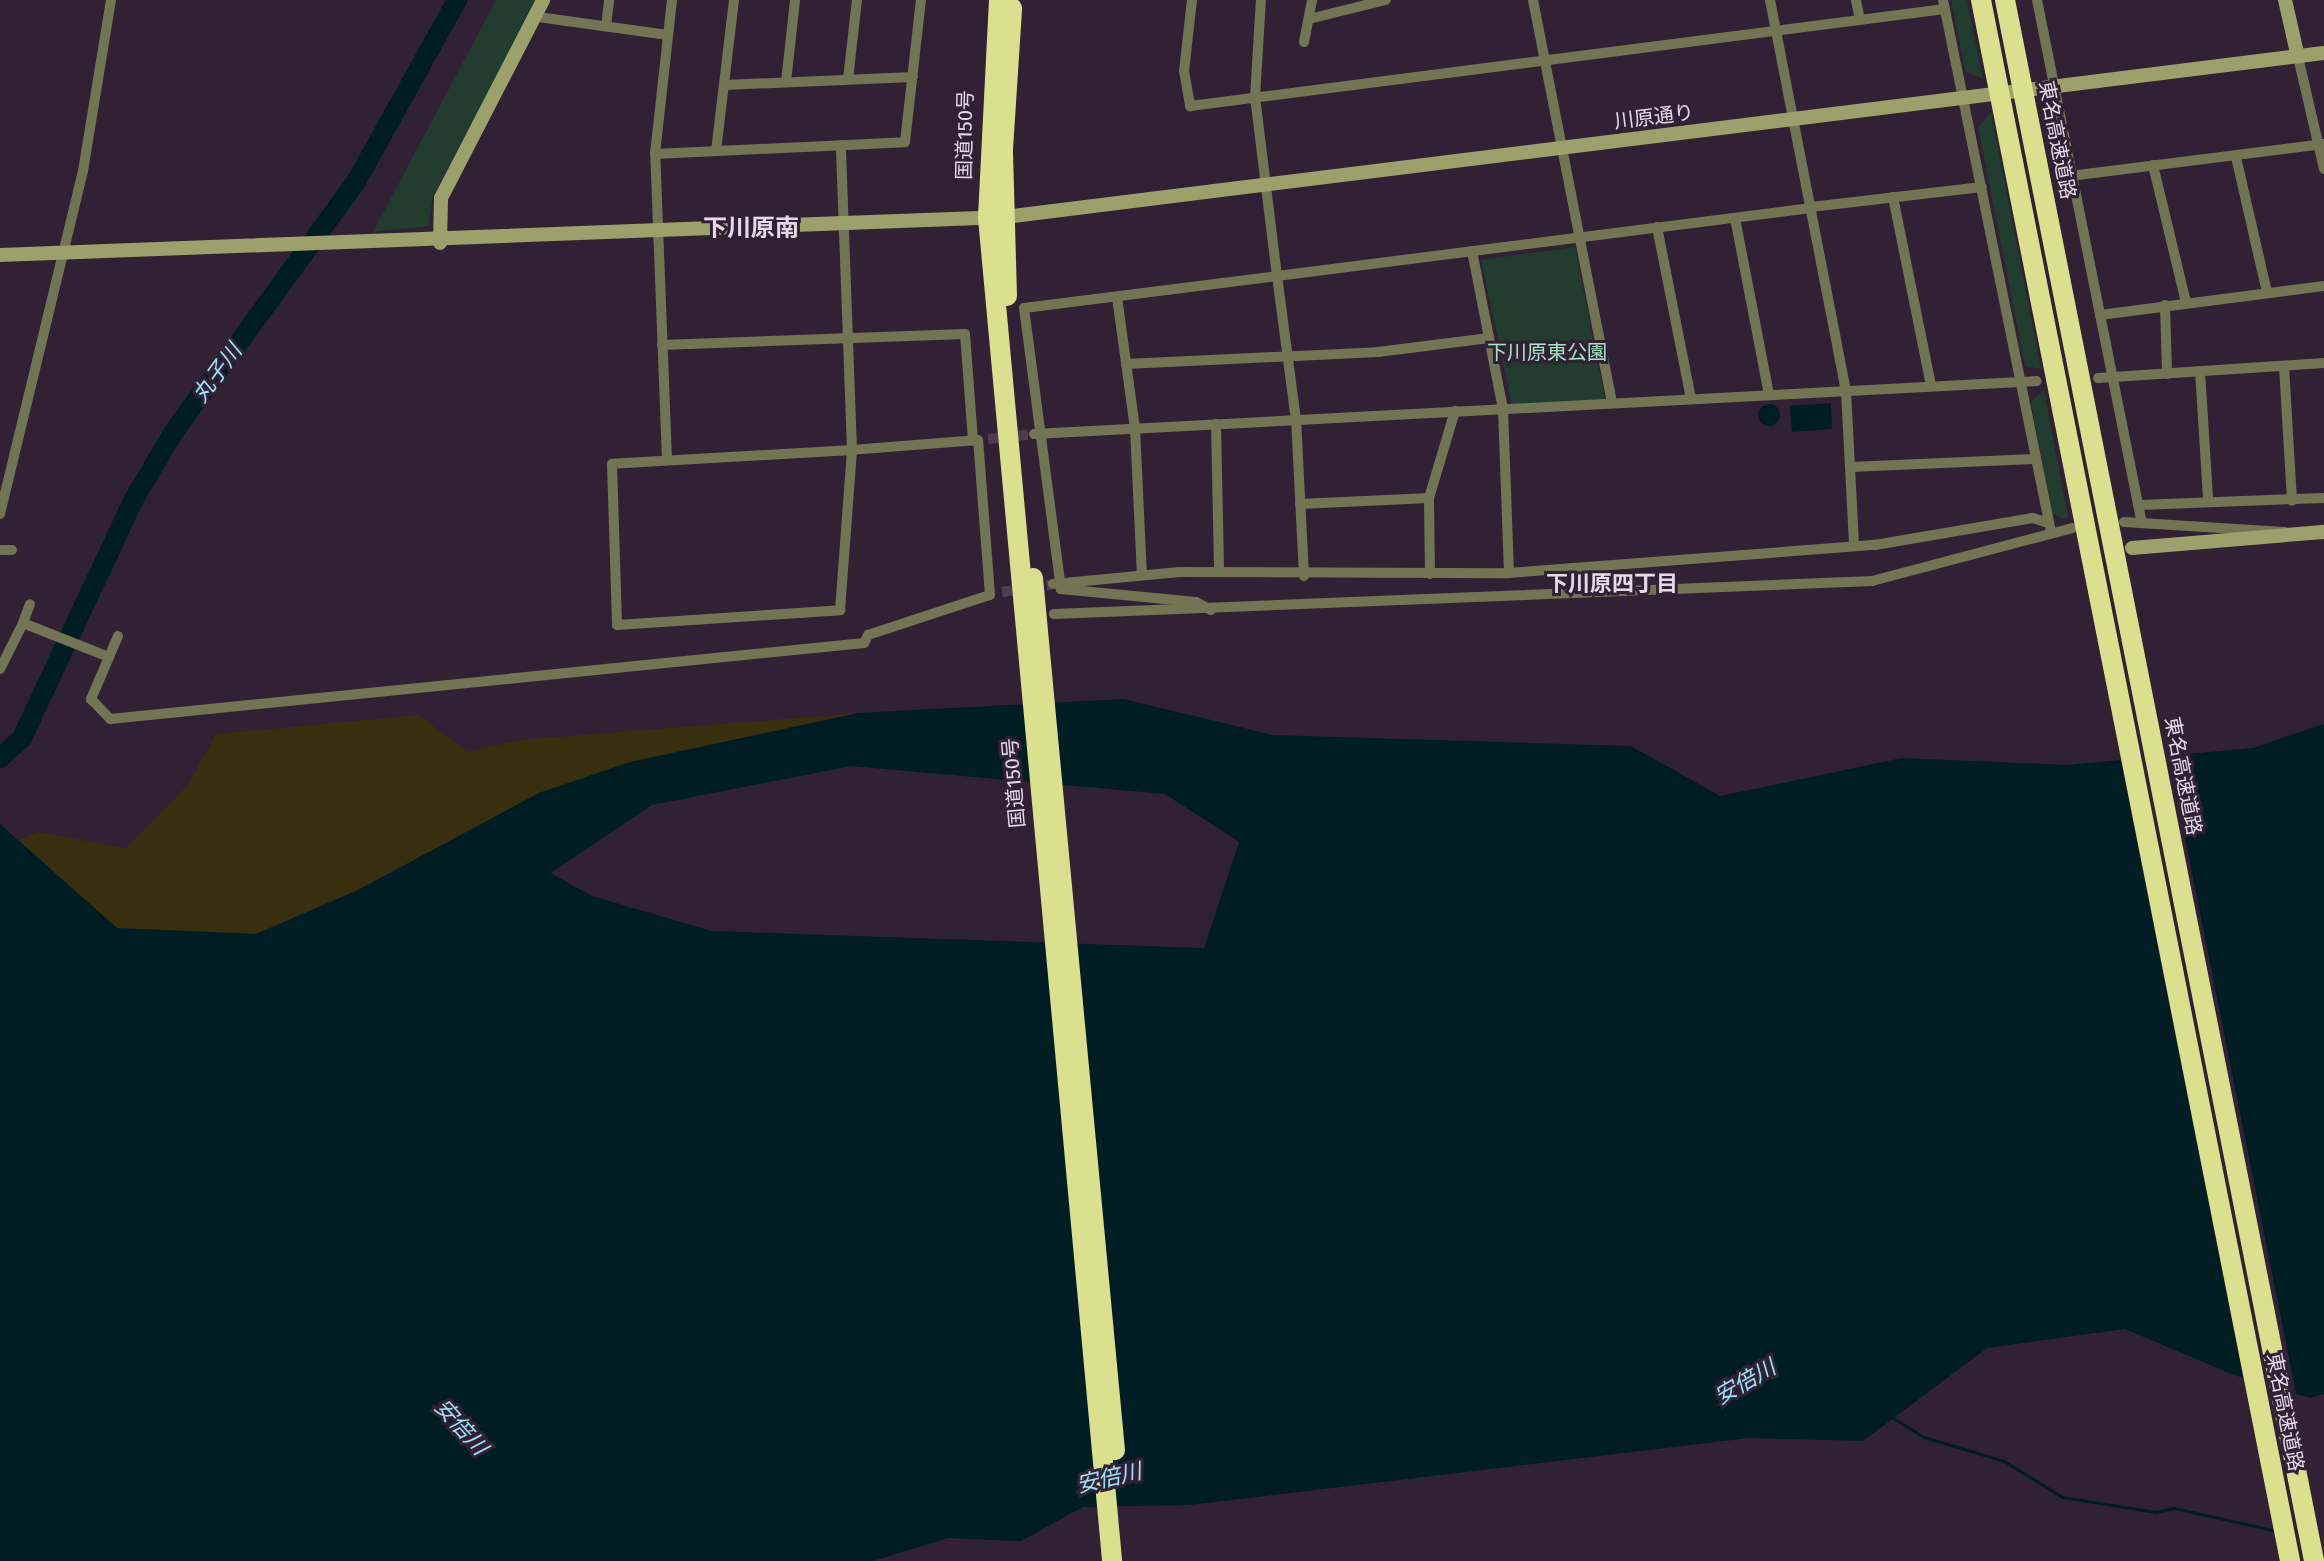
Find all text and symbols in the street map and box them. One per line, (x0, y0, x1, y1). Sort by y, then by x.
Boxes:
street label: 東名高速道路 (2034, 79, 2080, 201)
street label: 国道150号 (952, 90, 978, 180)
street label: 川原通り (1613, 100, 1695, 134)
district label: 下川原南 (703, 215, 799, 243)
water label: 丸子川 (187, 339, 247, 407)
park label: 下川原東公園 (1487, 340, 1607, 364)
district label: 下川原四丁目 (1546, 571, 1678, 597)
street label: 東名高速道路 (2160, 715, 2206, 837)
street label: 国道150号 (998, 737, 1030, 829)
street label: 東名高速道路 (2262, 1351, 2308, 1473)
water label: 安倍川 (1710, 1354, 1780, 1410)
water label: 安倍川 (429, 1394, 493, 1460)
water label: 安倍川 (1074, 1458, 1144, 1498)

